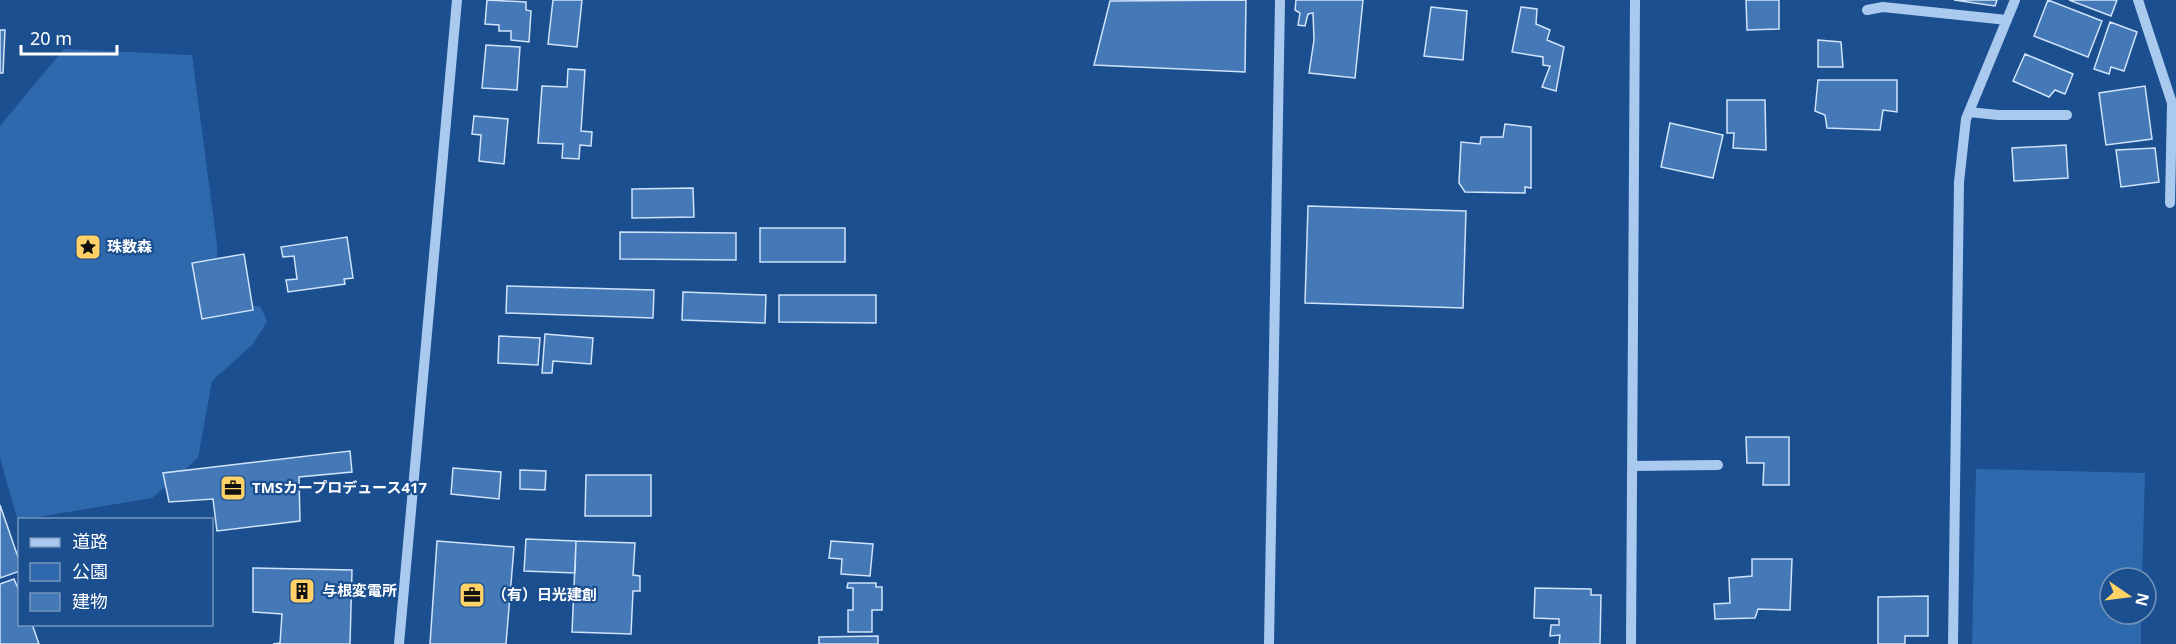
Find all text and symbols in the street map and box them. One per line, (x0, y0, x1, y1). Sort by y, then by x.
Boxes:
scale bar (21, 18, 117, 56)
text: 20 m (30, 26, 72, 50)
place icon: 珠数森 (73, 232, 103, 262)
place label: 珠数森 (107, 236, 152, 256)
office icon: TMSカープロデュース417 (218, 473, 248, 503)
place label: TMSカープロデュース417 (252, 477, 428, 497)
legend (18, 518, 213, 626)
text: 道路 (72, 529, 108, 553)
text: 公園 (72, 559, 108, 583)
north arrow (2098, 566, 2158, 626)
building icon: 与根変電所 (287, 576, 317, 606)
place label: 与根変電所 (322, 580, 397, 600)
office icon: （有）日光建創 (457, 580, 487, 610)
place label: （有）日光建創 (492, 584, 597, 604)
text: 建物 (72, 589, 108, 613)
text: N (2130, 591, 2155, 609)

